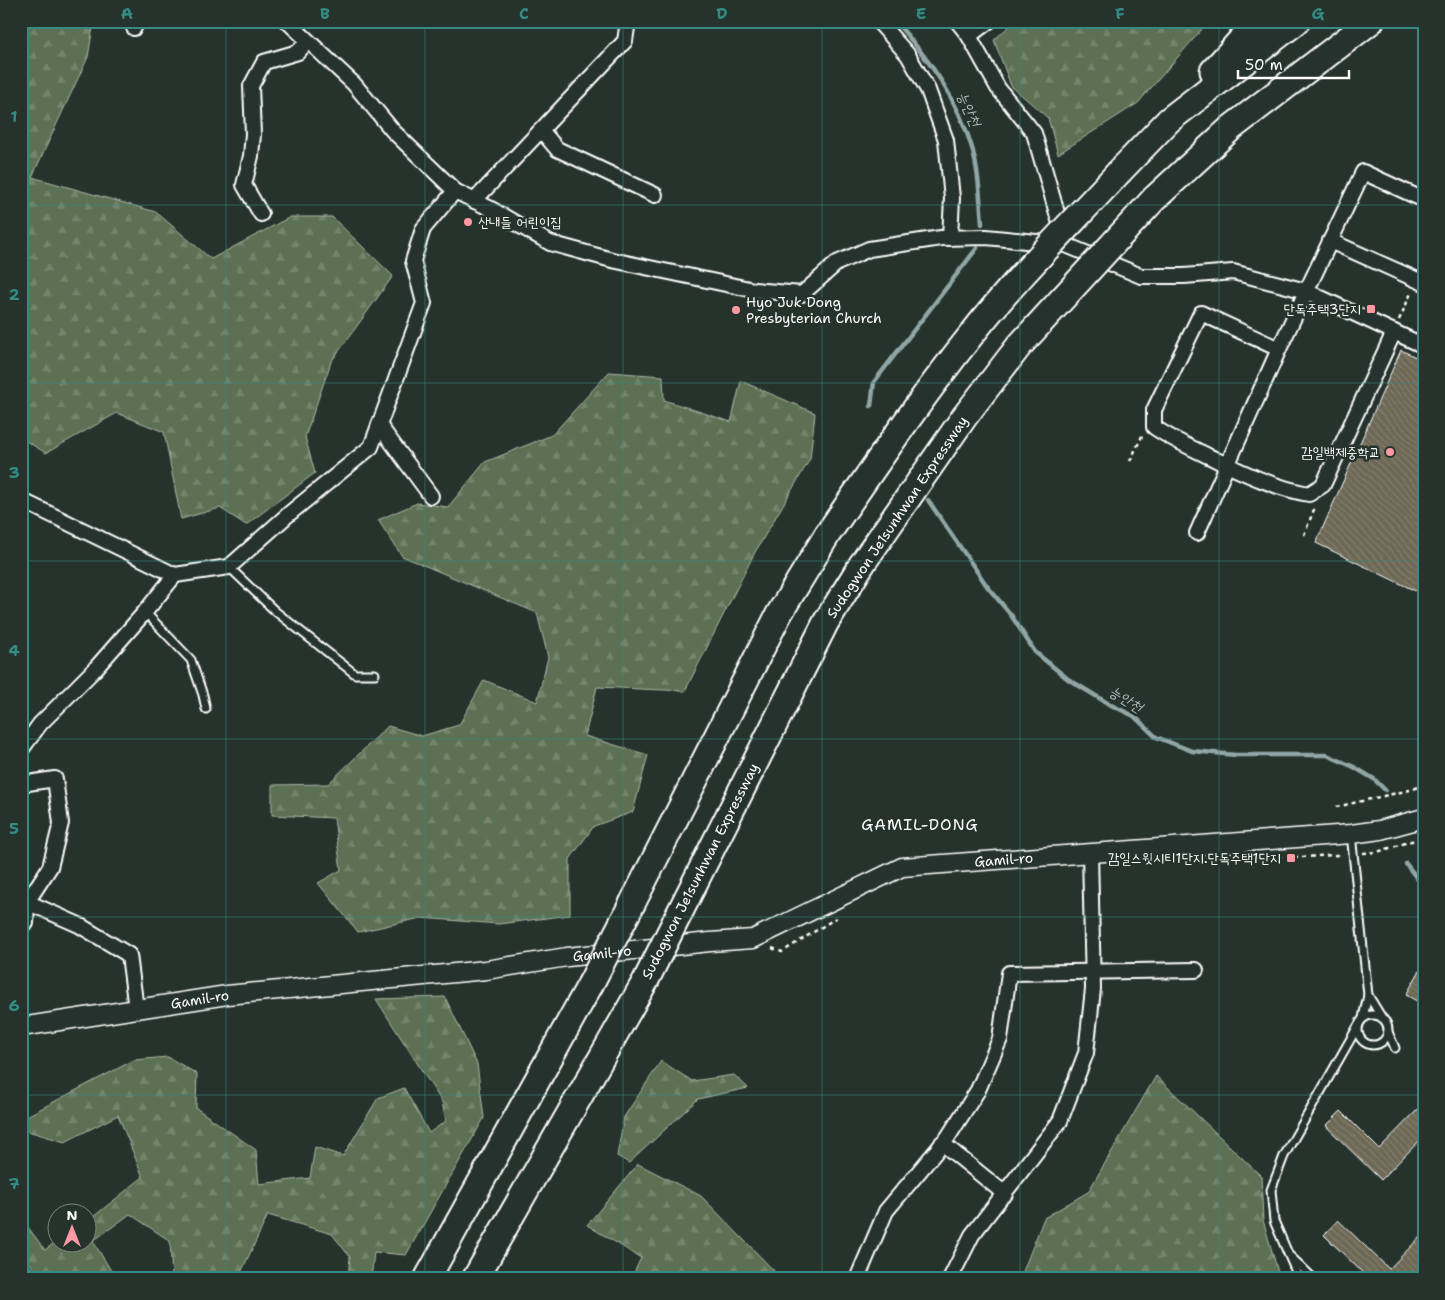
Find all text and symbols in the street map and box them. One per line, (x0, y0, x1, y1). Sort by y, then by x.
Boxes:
text: A (121, 3, 133, 24)
text: B (320, 3, 330, 24)
text: C (519, 3, 529, 24)
text: D (716, 3, 728, 24)
text: E (916, 3, 926, 24)
text: F (1115, 3, 1125, 24)
text: G (1312, 3, 1325, 24)
scale bar (1238, 48, 1349, 80)
text: 50 m (1245, 55, 1283, 75)
water label: 능안천 (952, 88, 986, 131)
text: 1 (10, 106, 18, 127)
place label: 산내들 어린이집 (478, 213, 562, 231)
marker: 산내들 어린이집 (462, 216, 474, 228)
text: 2 (8, 284, 20, 305)
place label: Hyo Juk Dong Presbyterian Church (746, 293, 882, 327)
place label: 단독주택3단지 (1284, 300, 1361, 318)
marker: 단독주택3단지 (1365, 303, 1377, 315)
marker: Hyo Juk Dong Presbyterian Church (730, 304, 742, 316)
street label: Sudogwon Je1sunhwan Expressway (822, 412, 972, 622)
place label: 감일백제중학교 (1301, 443, 1380, 461)
marker: 감일백제중학교 (1384, 446, 1396, 458)
text: 3 (8, 462, 20, 483)
text: 4 (8, 640, 20, 661)
water label: 능안천 (1105, 681, 1148, 718)
street label: Sudogwon Je1sunhwan Expressway (637, 760, 763, 982)
district label: GAMIL-DONG (861, 814, 979, 835)
text: 5 (9, 818, 19, 839)
street label: Gamil-ro (974, 848, 1034, 871)
place label: 감일스윗시티1단지.단독주택1단지 (1108, 849, 1281, 867)
marker: 감일스윗시티1단지.단독주택1단지 (1285, 852, 1297, 864)
street label: Gamil-ro (572, 941, 632, 965)
street label: Gamil-ro (169, 986, 230, 1013)
text: 6 (8, 995, 20, 1016)
text: 7 (8, 1173, 20, 1194)
north arrow (48, 1202, 98, 1252)
text: N (66, 1206, 78, 1224)

